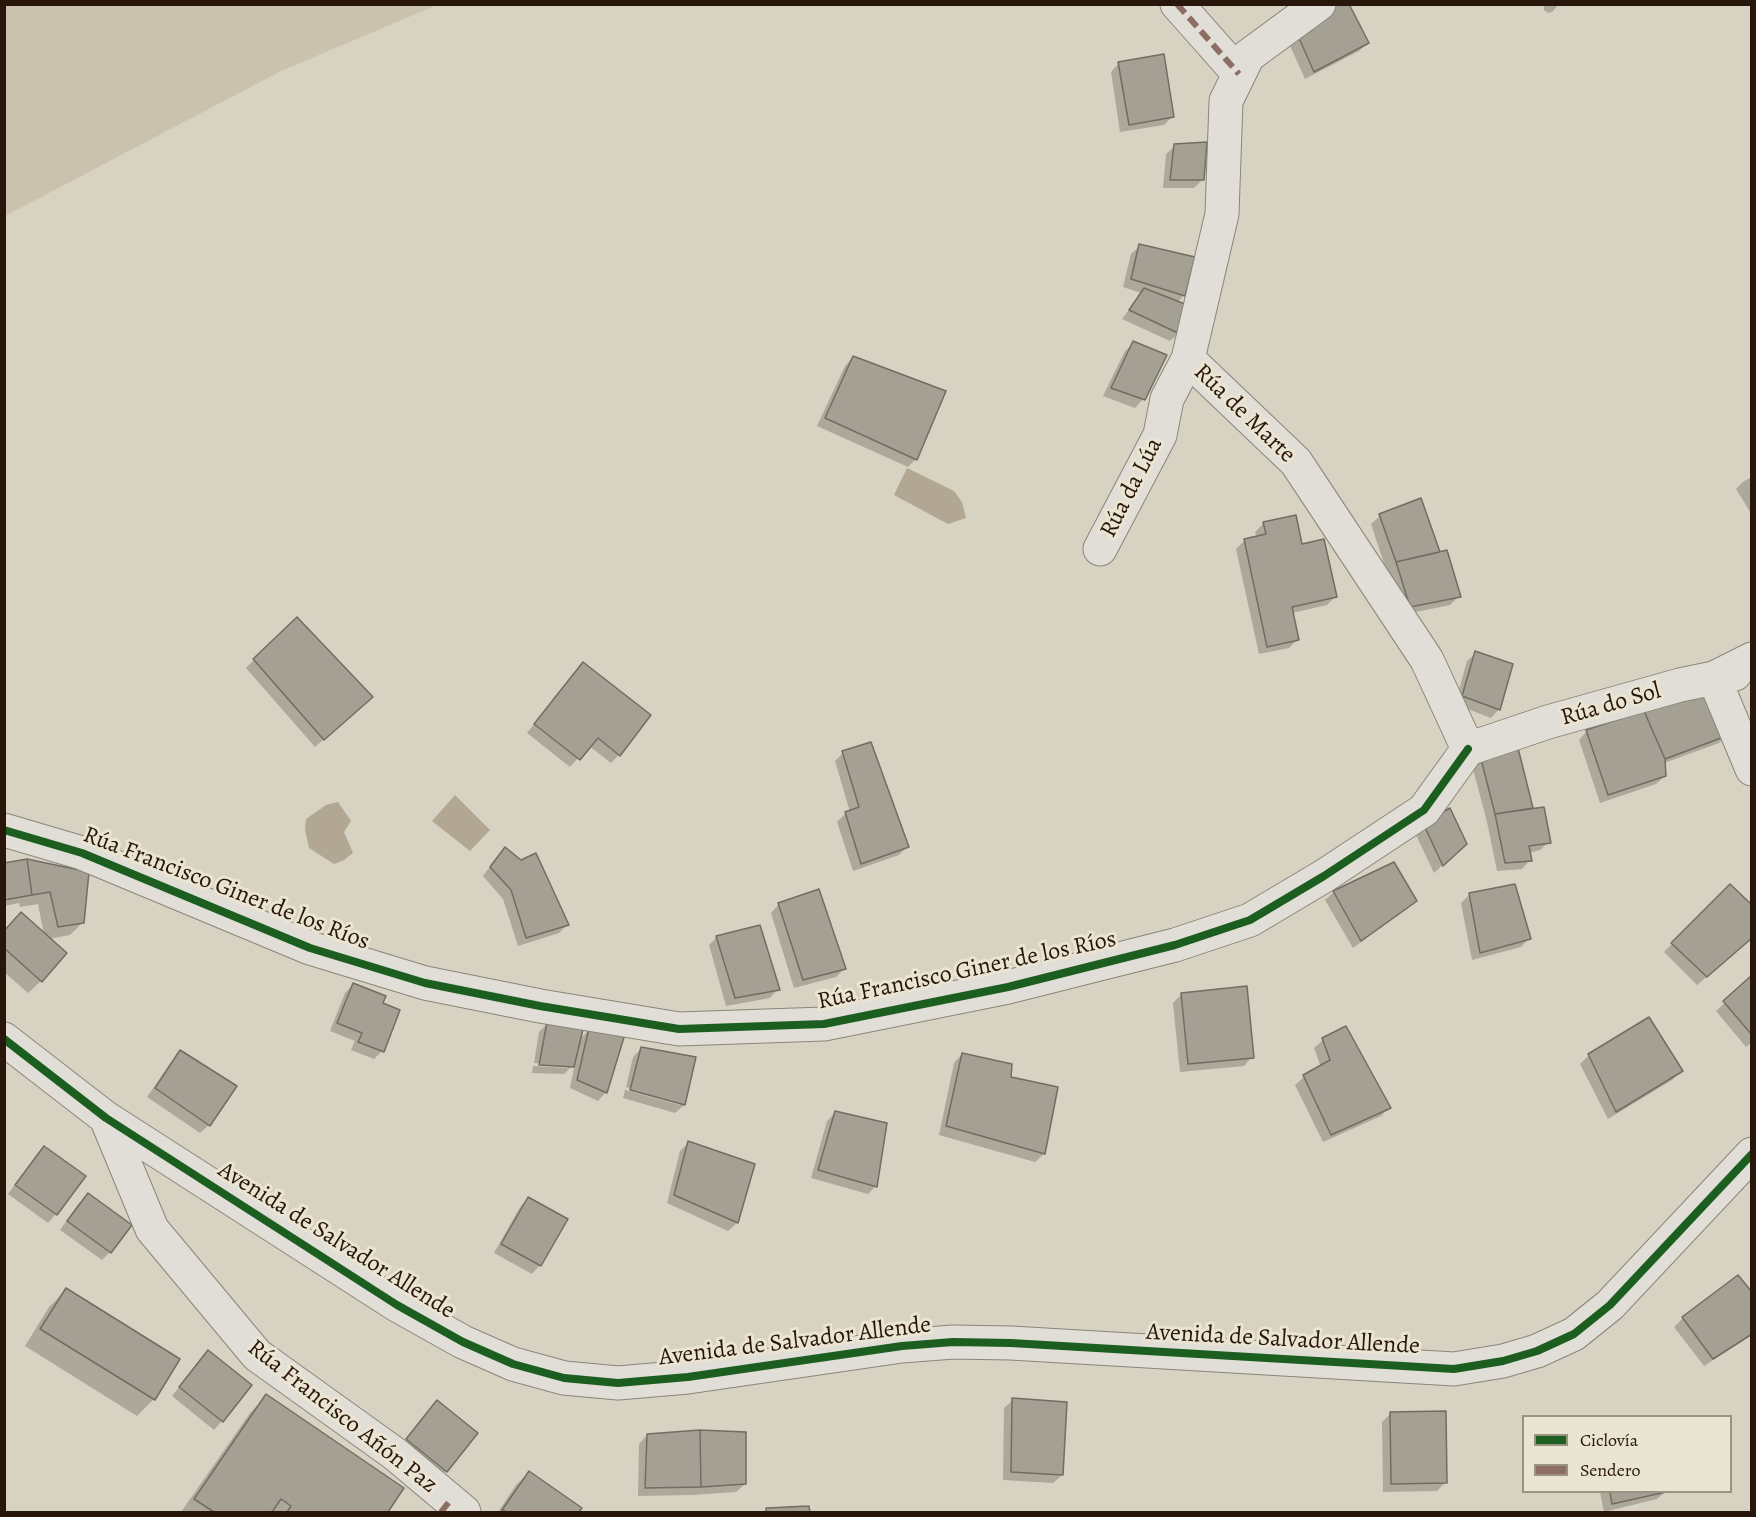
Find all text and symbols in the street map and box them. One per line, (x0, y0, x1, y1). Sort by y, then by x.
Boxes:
street label: Rúa de Marte (1187, 358, 1301, 470)
street label: Rúa da Lúa (1095, 433, 1169, 543)
street label: Rúa do Sol (1558, 677, 1664, 733)
street label: Rúa Francisco Giner de los Ríos (79, 821, 373, 957)
street label: Rúa Francisco Giner de los Ríos (815, 925, 1119, 1017)
street label: Avenida de Salvador Allende (212, 1156, 460, 1326)
street label: Avenida de Salvador Allende (657, 1311, 933, 1373)
street label: Avenida de Salvador Allende (1145, 1318, 1421, 1362)
street label: Rúa Francisco Añón Paz (241, 1334, 443, 1500)
legend (1522, 1415, 1732, 1493)
text: Ciclovía (1580, 1428, 1638, 1452)
text: Sendero (1580, 1458, 1641, 1482)

